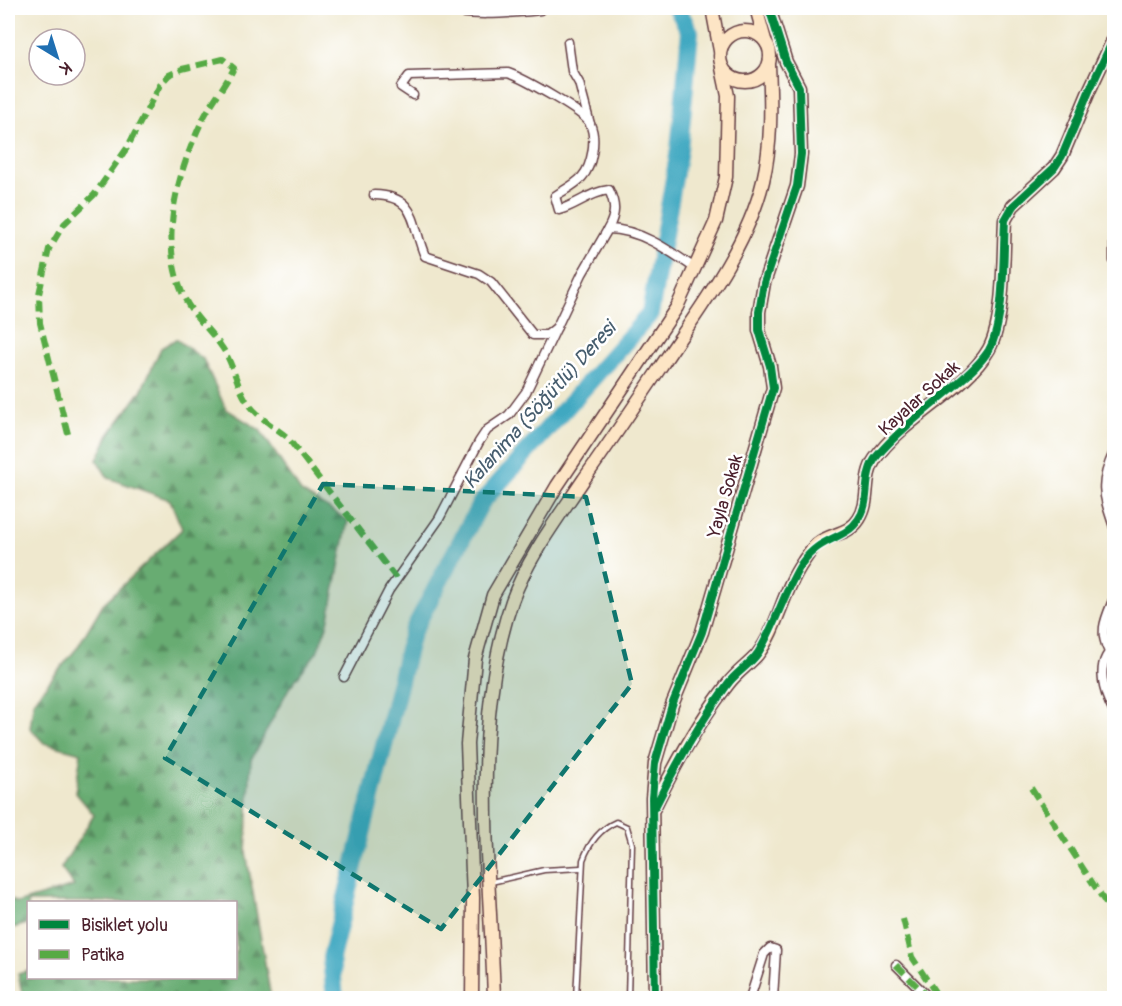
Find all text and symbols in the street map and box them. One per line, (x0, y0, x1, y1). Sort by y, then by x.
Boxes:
north arrow (27, 27, 87, 87)
text: K (55, 57, 76, 79)
water label: Kalanima (Söğütlü) Deresi (458, 314, 623, 494)
street label: Kayalar Sokak (874, 355, 965, 441)
street label: Yayla Sokak (702, 451, 749, 542)
legend (27, 901, 237, 979)
text: Bisiklet yolu (81, 914, 168, 937)
text: Patika (81, 944, 124, 967)

